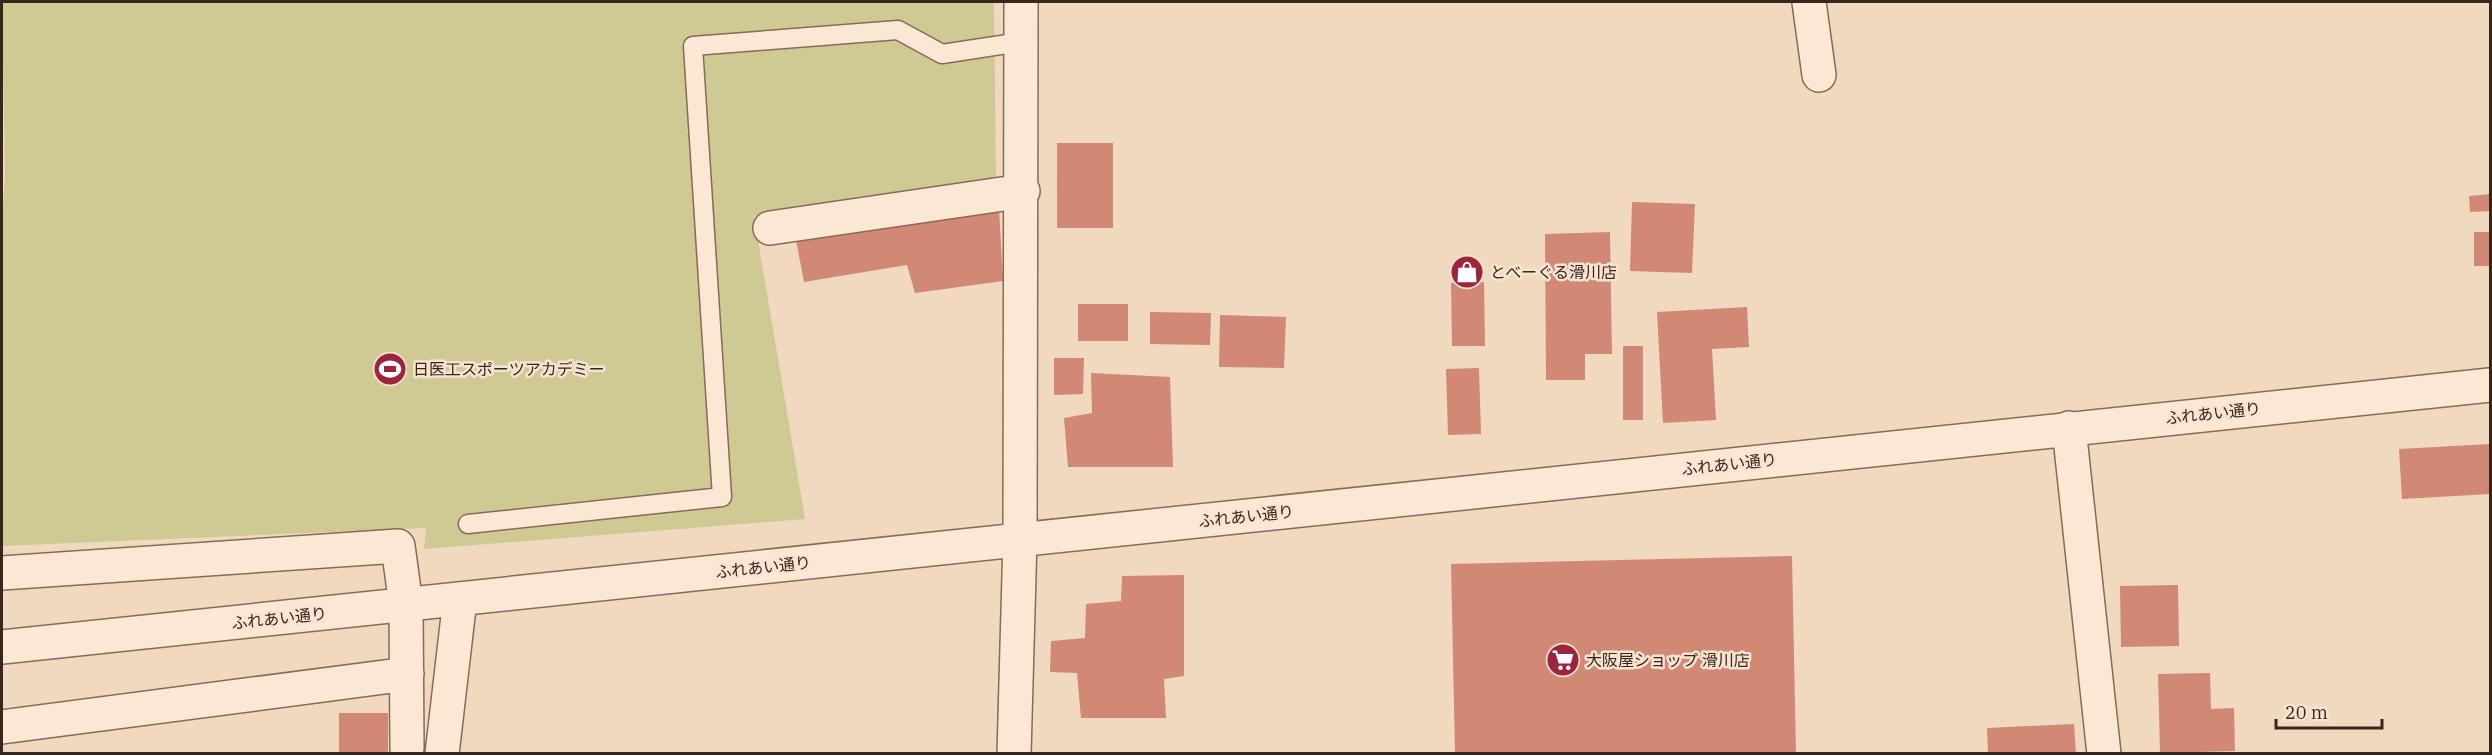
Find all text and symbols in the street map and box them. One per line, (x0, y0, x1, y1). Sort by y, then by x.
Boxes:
shop icon: とべーぐる滑川店 (1449, 254, 1485, 290)
place label: とべーぐる滑川店 (1490, 262, 1617, 282)
sports icon: 日医工スポーツアカデミー (372, 351, 408, 387)
place label: 日医工スポーツアカデミー (413, 359, 605, 379)
street label: ふれあい通り (2164, 398, 2262, 428)
street label: ふれあい通り (1680, 449, 1778, 479)
street label: ふれあい通り (1197, 501, 1295, 531)
street label: ふれあい通り (714, 552, 812, 582)
street label: ふれあい通り (230, 603, 328, 633)
supermarket icon: 大阪屋ショップ 滑川店 (1545, 642, 1581, 678)
place label: 大阪屋ショップ 滑川店 (1586, 650, 1750, 670)
scale bar (2276, 692, 2382, 730)
text: 20 m (2285, 701, 2328, 724)

